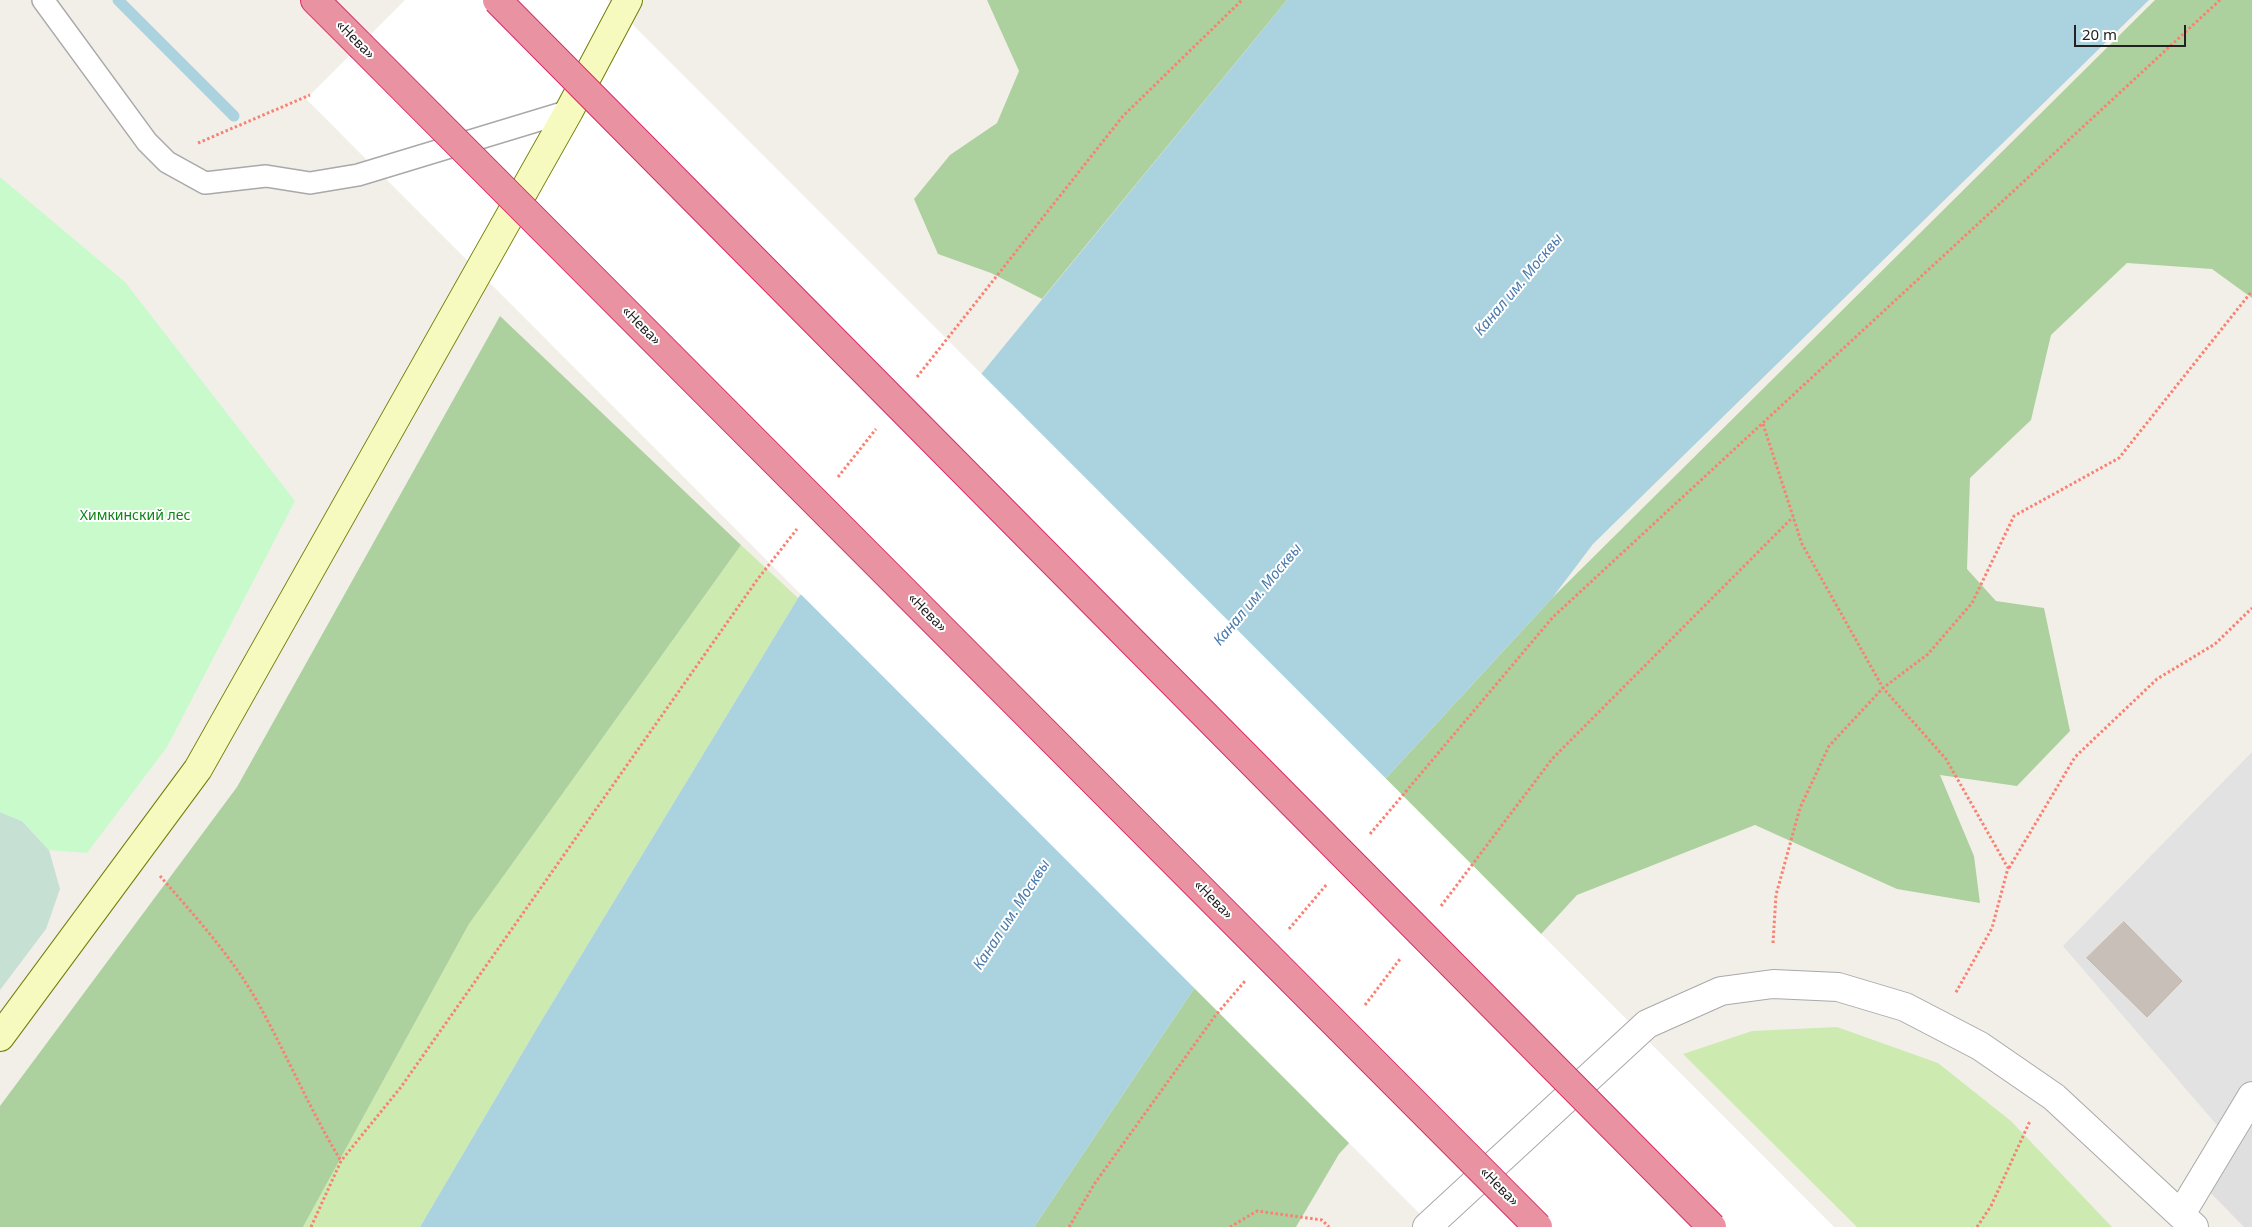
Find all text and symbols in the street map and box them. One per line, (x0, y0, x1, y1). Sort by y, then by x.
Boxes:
scale bar (2077, 15, 2190, 47)
street label: «Нева» (332, 17, 378, 63)
text: 20 m (2082, 24, 2117, 44)
water label: Канал им. Москвы (1471, 230, 1567, 340)
street label: «Нева» (618, 303, 664, 349)
park label: Химкинский лес (80, 508, 190, 524)
water label: Канал им. Москвы (1210, 540, 1306, 650)
street label: «Нева» (904, 590, 950, 636)
water label: Канал им. Москвы (970, 857, 1054, 973)
street label: «Нева» (1190, 877, 1236, 923)
street label: «Нева» (1476, 1164, 1522, 1210)

